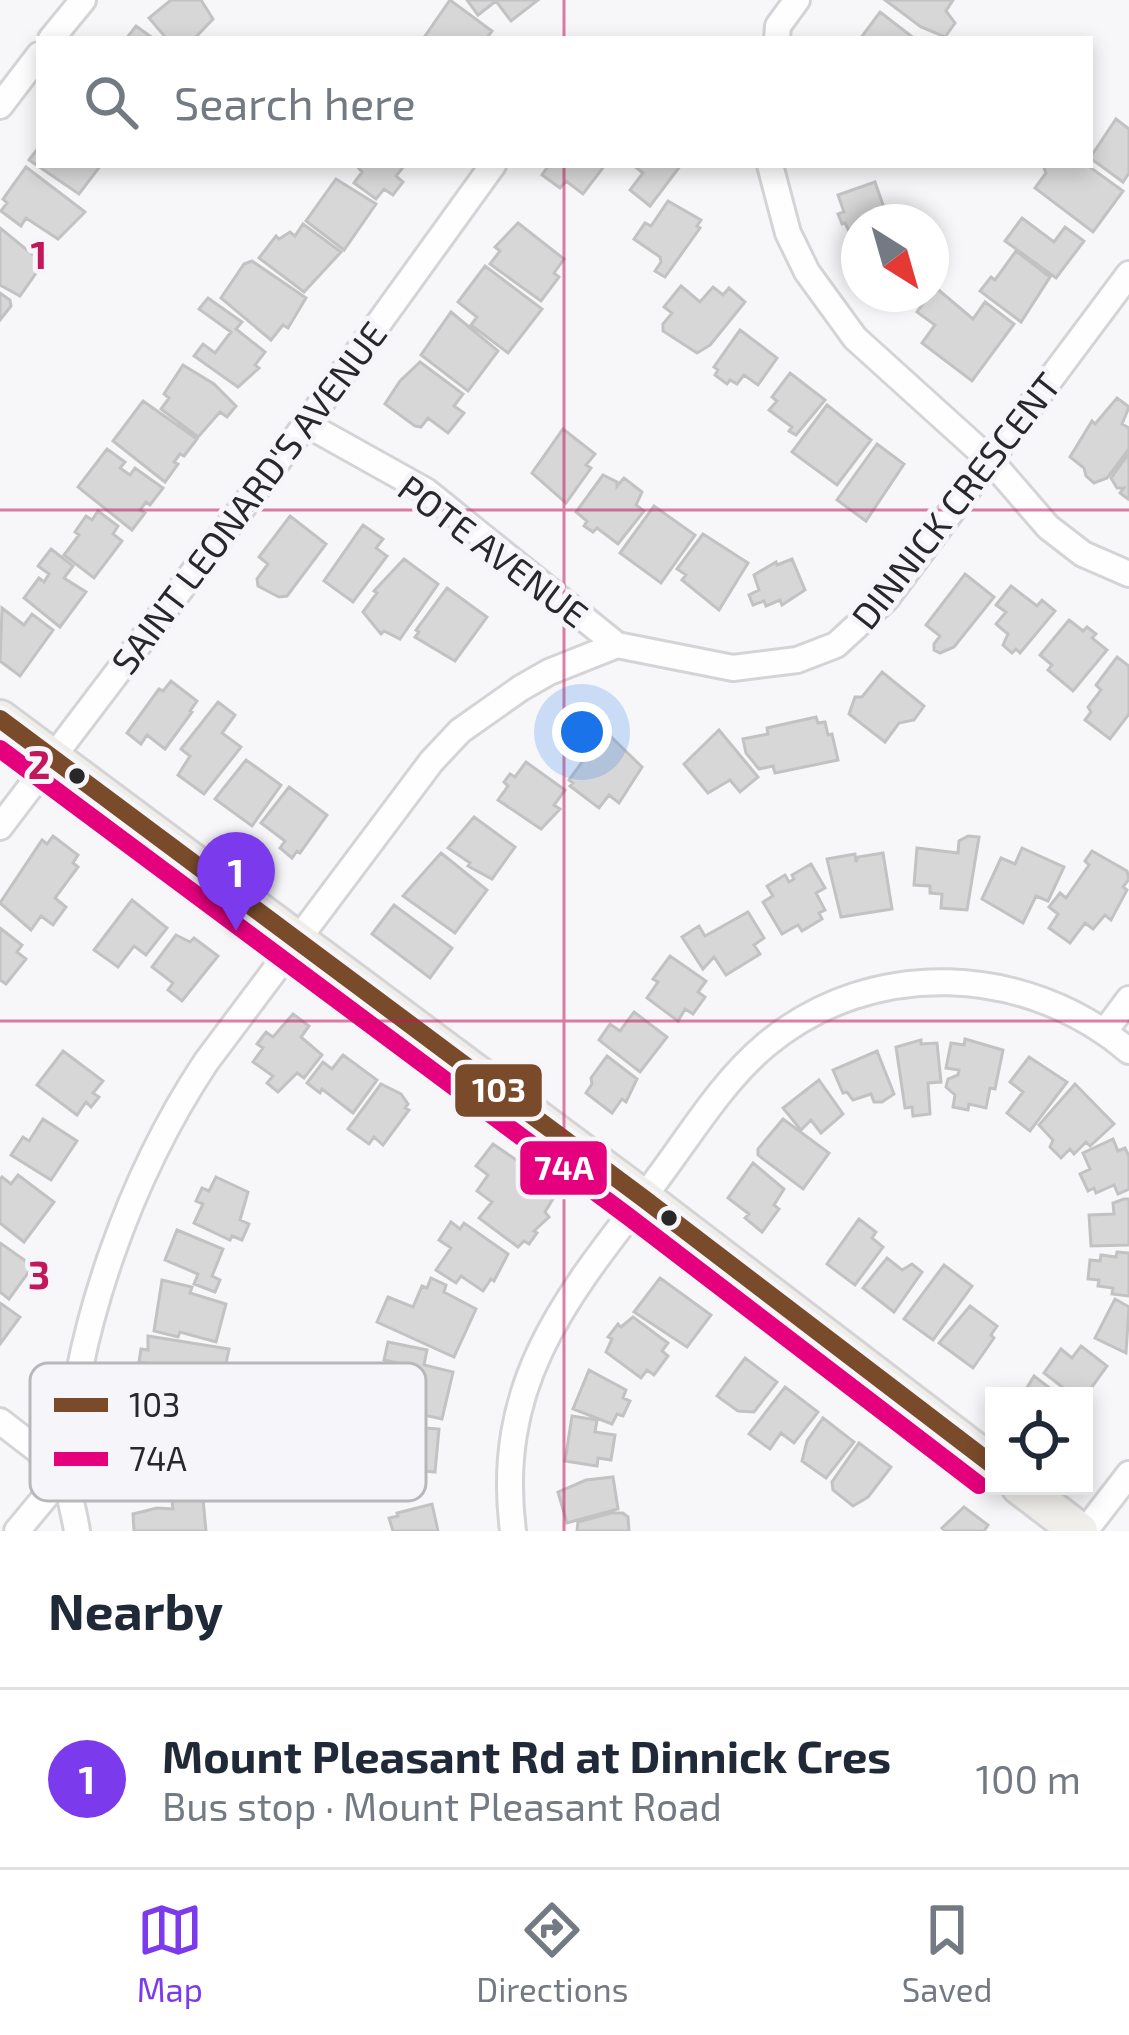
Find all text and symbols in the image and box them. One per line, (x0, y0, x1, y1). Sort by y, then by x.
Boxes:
search box (36, 36, 1093, 168)
icon: search (78, 69, 144, 135)
text: Search here (174, 75, 416, 129)
north arrow (841, 204, 949, 312)
text: 1 (31, 230, 47, 277)
street label: SAINT LEONARD'S AVENUE (102, 313, 394, 681)
street label: DINNICK CRESCENT (842, 363, 1068, 637)
street label: POTE AVENUE (391, 465, 597, 635)
your location (552, 702, 612, 762)
text: 2 (28, 740, 50, 787)
unlabelled marker (66, 765, 88, 787)
pin: 1 (197, 832, 275, 931)
line badge: 103 (453, 1062, 544, 1119)
text: 103 (472, 1069, 526, 1109)
line badge: 74A (518, 1139, 609, 1197)
text: 74A (534, 1147, 594, 1187)
unlabelled marker (658, 1207, 680, 1229)
text: 3 (28, 1250, 50, 1297)
legend (30, 1363, 426, 1501)
text: 103 (129, 1384, 180, 1424)
map controls (985, 1387, 1093, 1495)
button: locate (985, 1387, 1093, 1495)
text: 74A (129, 1438, 187, 1478)
text: Nearby (48, 1579, 223, 1640)
text: Mount Pleasant Rd at Dinnick Cres (162, 1728, 891, 1782)
text: 1 (79, 1755, 95, 1802)
text: 100 m (976, 1755, 1081, 1802)
text: Bus stop · Mount Pleasant Road (162, 1782, 722, 1829)
tab: Map (137, 1897, 203, 2009)
tab: Directions (476, 1897, 628, 2009)
tab: Saved (902, 1897, 992, 2009)

